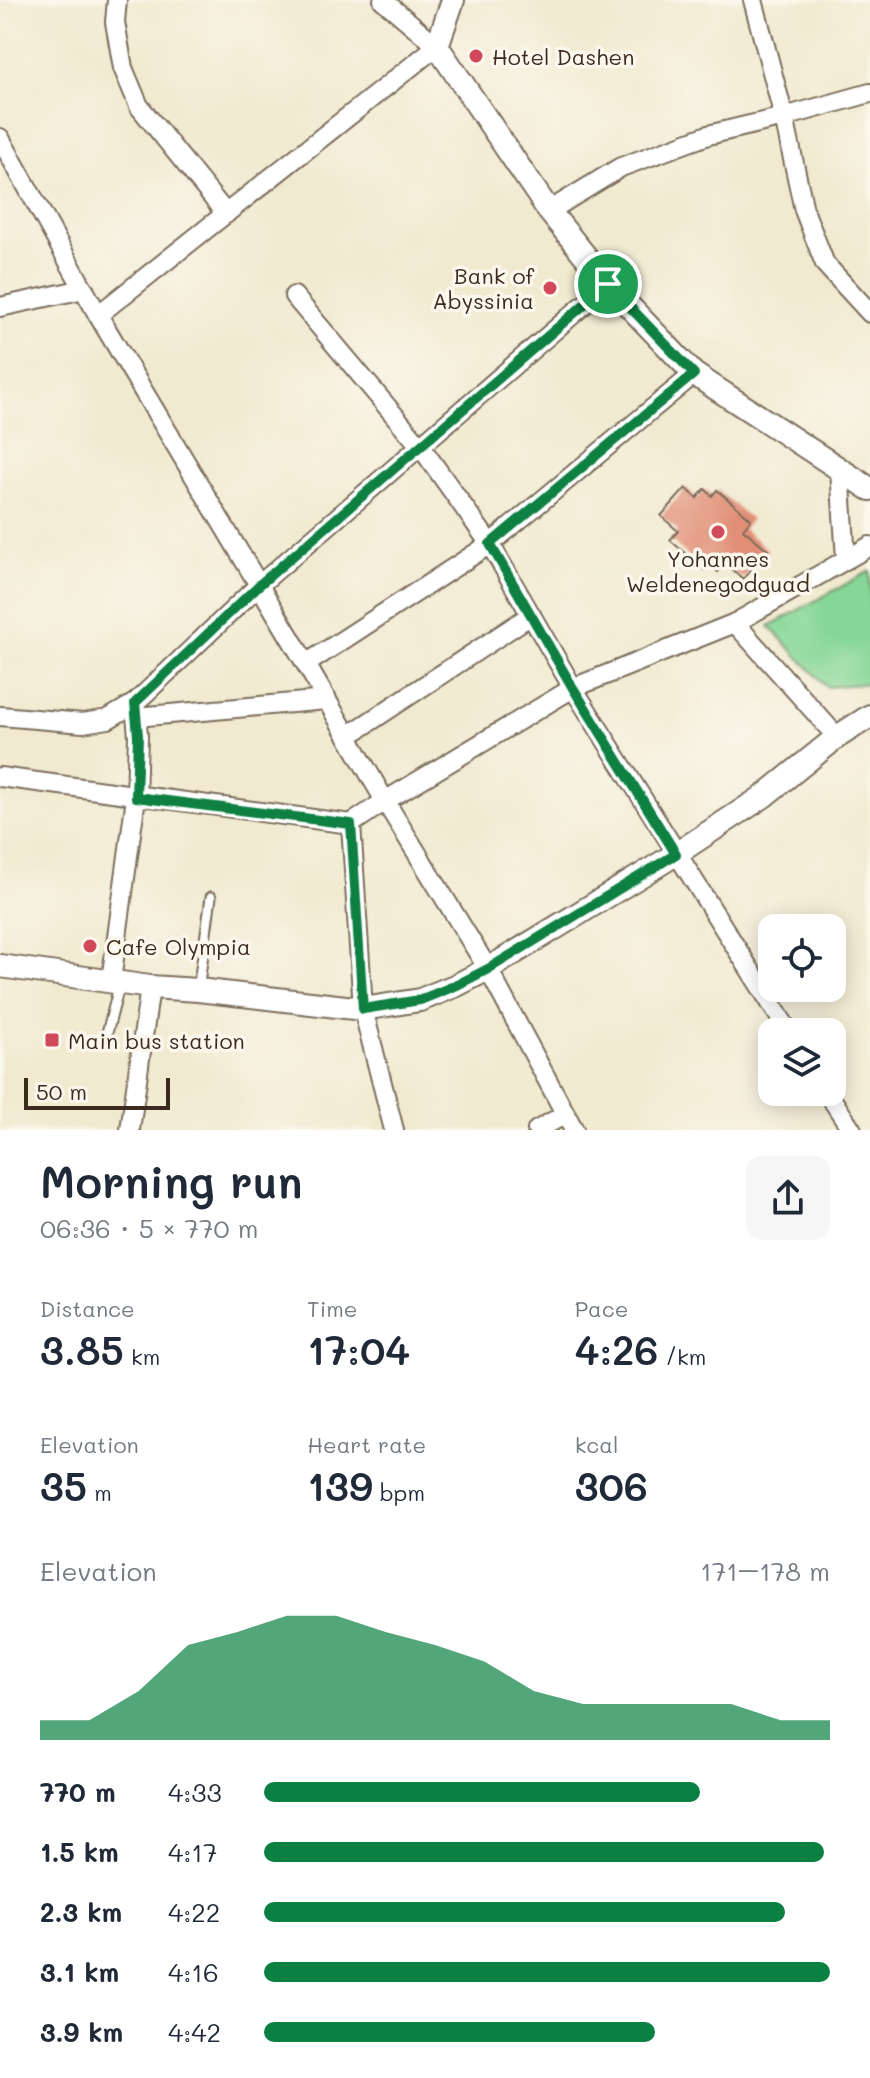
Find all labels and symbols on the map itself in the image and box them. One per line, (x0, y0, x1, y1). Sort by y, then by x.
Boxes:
place label: Hotel Dashen (492, 42, 634, 71)
marker: Hotel Dashen (467, 47, 485, 65)
pin (574, 250, 642, 318)
place label: Bank of Abyssinia (433, 261, 534, 315)
marker: Bank of Abyssinia (541, 279, 559, 297)
marker: Yohannes Weldenegodguad (709, 523, 727, 541)
place label: Yohannes Weldenegodguad (626, 544, 810, 598)
place label: Cafe Olympia (106, 932, 251, 961)
marker: Cafe Olympia (81, 937, 99, 955)
place label: Main bus station (68, 1026, 245, 1055)
marker: Main bus station (43, 1031, 61, 1049)
scale bar (24, 1074, 170, 1110)

